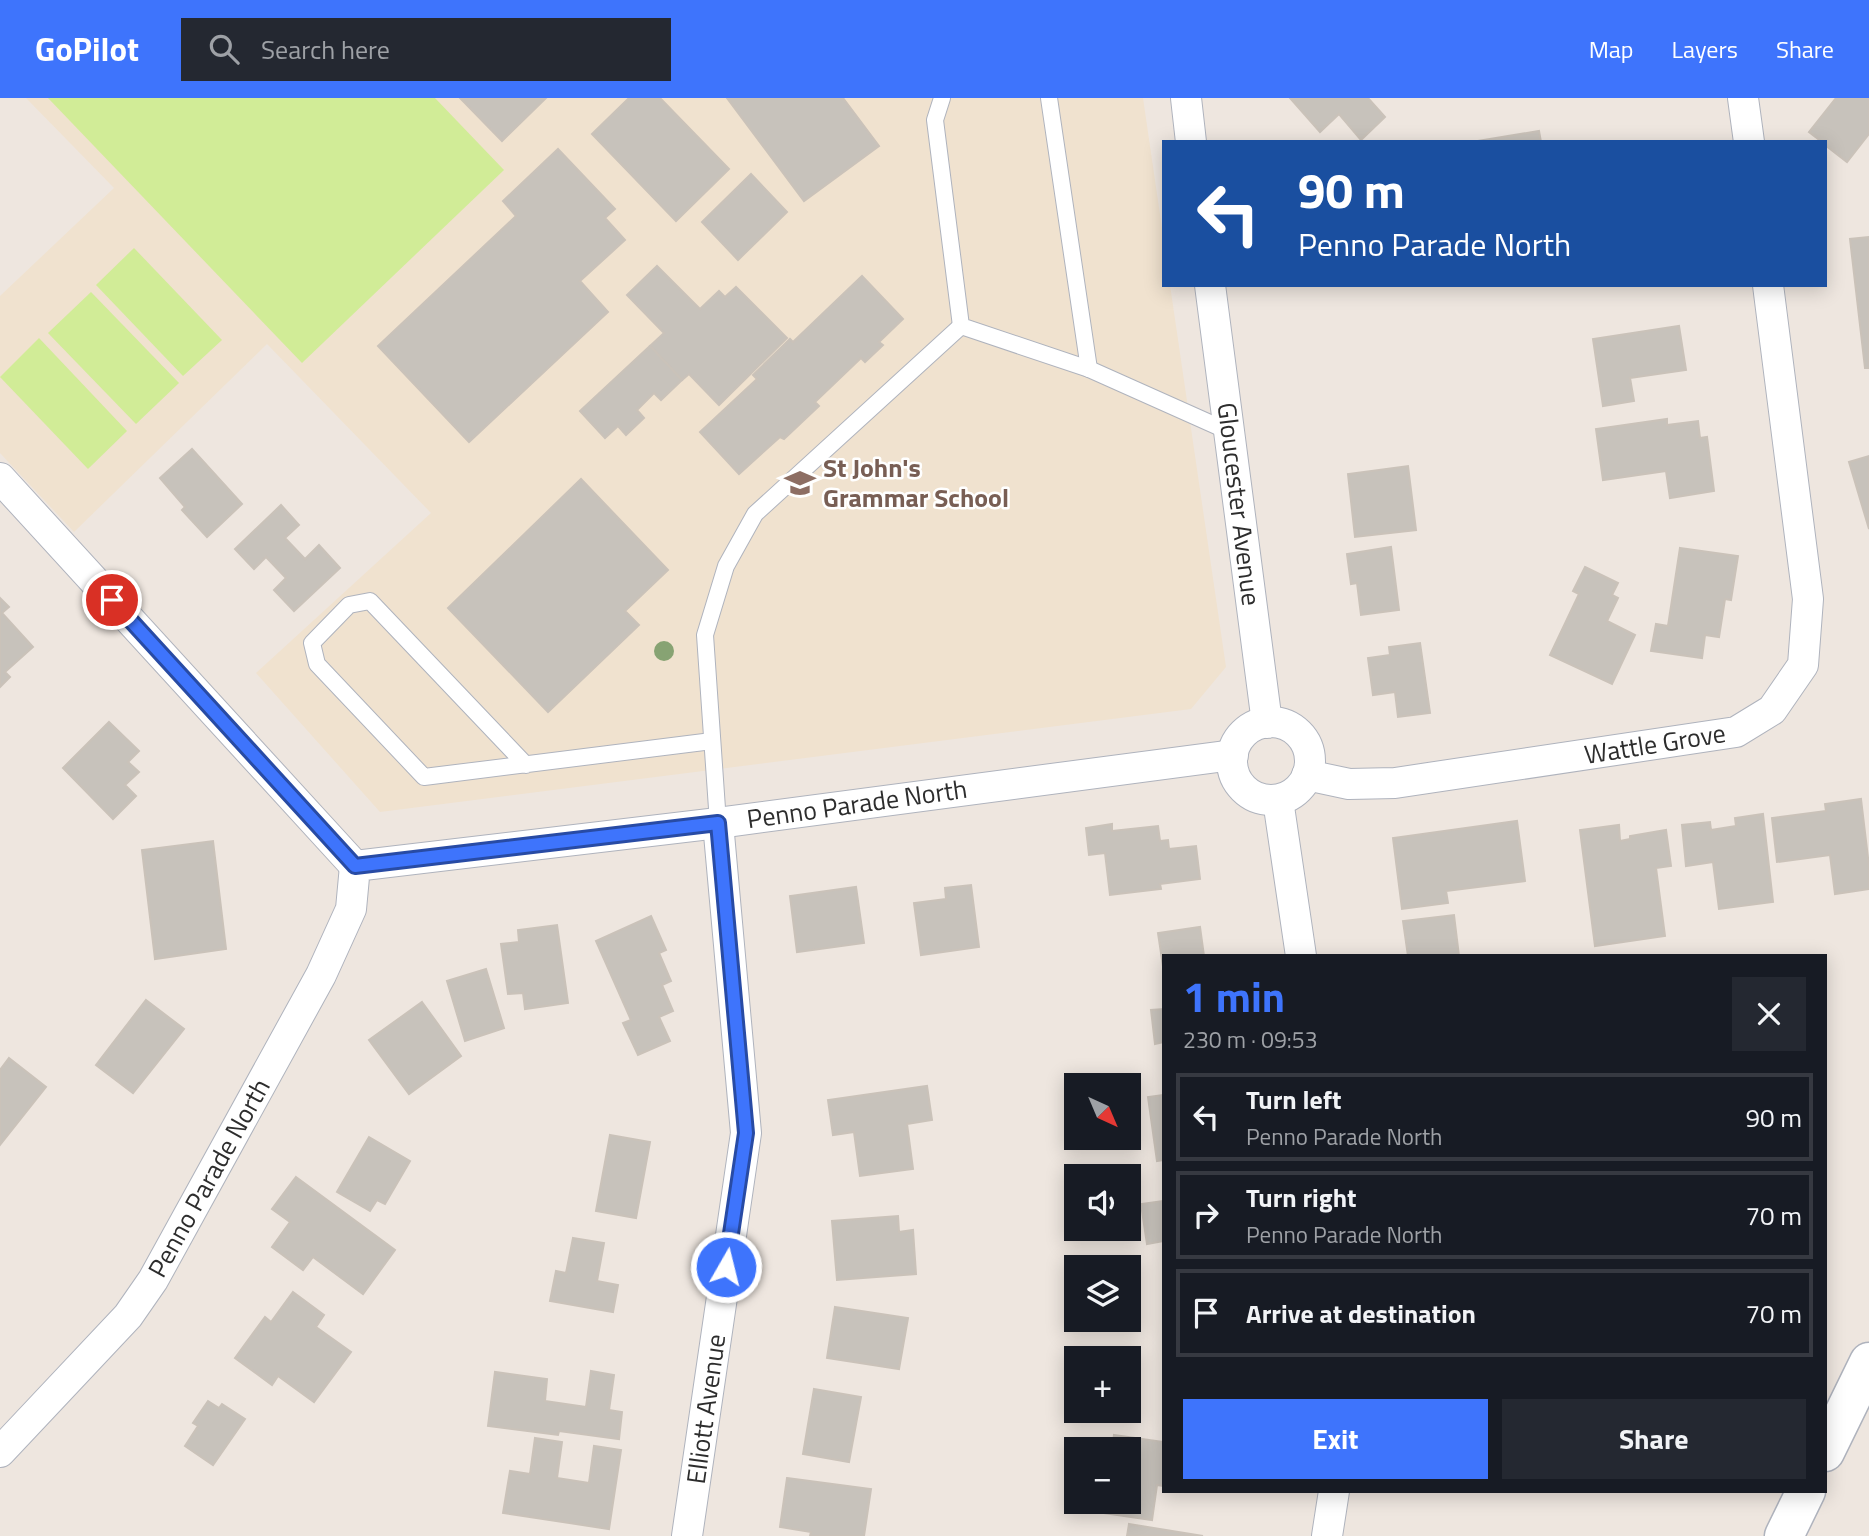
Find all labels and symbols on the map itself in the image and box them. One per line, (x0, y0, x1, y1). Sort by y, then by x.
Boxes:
street label: Gloucester Avenue (1208, 400, 1271, 608)
place label: St John's Grammar School (823, 448, 1009, 517)
school or university icon: St John's Grammar School (783, 466, 817, 500)
pin (82, 570, 142, 630)
street label: Wattle Grove (1582, 713, 1728, 774)
street label: Penno Parade North (744, 769, 970, 838)
street label: Penno Parade North (138, 1071, 279, 1284)
north arrow (1064, 1073, 1141, 1150)
position arrow (689, 1230, 763, 1304)
street label: Elliott Avenue (676, 1331, 735, 1486)

